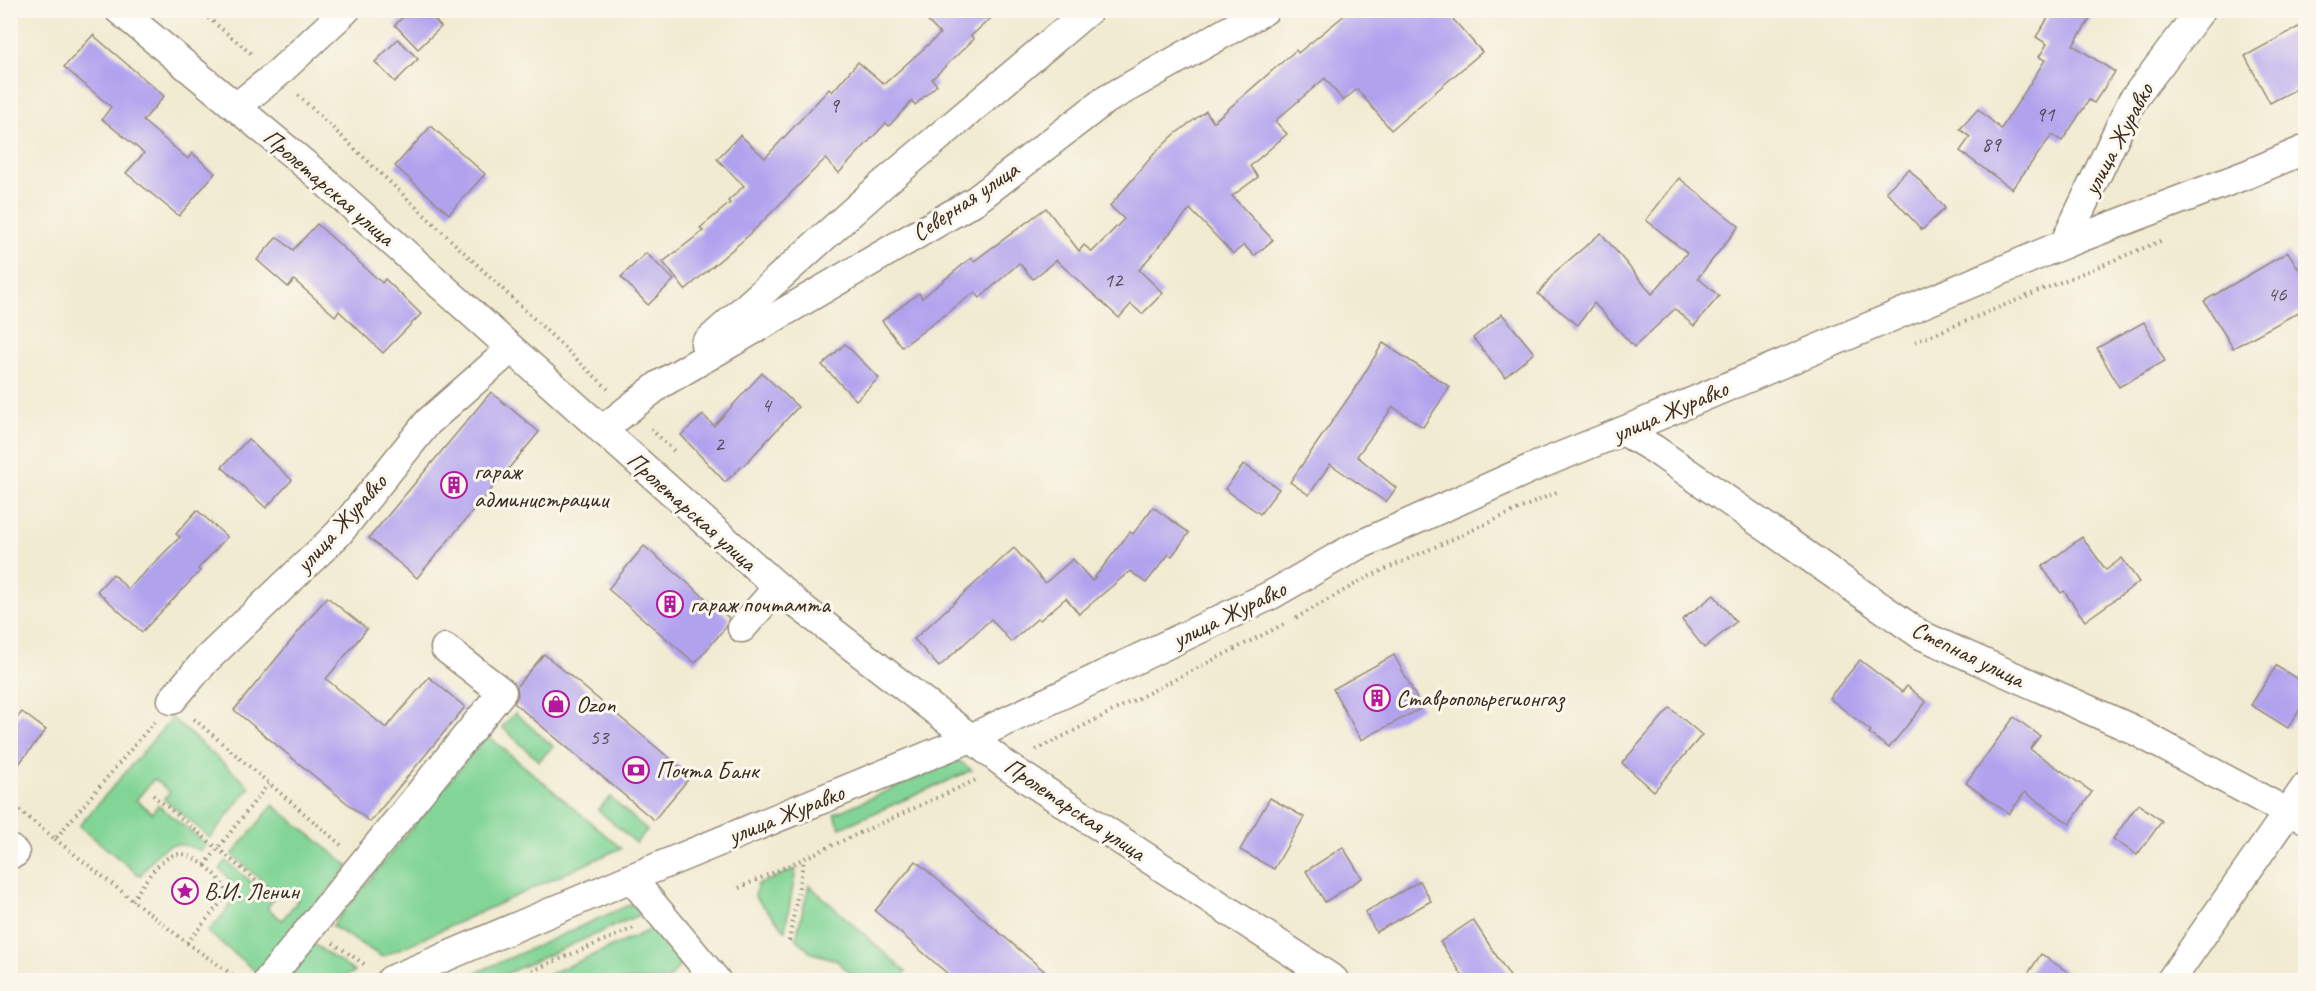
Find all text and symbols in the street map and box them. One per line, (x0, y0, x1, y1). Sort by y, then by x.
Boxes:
street label: улица Журавко (2075, 77, 2161, 202)
house number: 9 (829, 92, 840, 118)
house number: 91 (2036, 101, 2056, 127)
street label: Пролетарская улица (257, 122, 402, 253)
house number: 89 (1982, 131, 2002, 157)
street label: Северная улица (906, 153, 1025, 248)
house number: 12 (1104, 267, 1124, 293)
house number: 46 (2268, 281, 2287, 307)
street label: улица Журавко (1606, 373, 1734, 449)
house number: 4 (761, 392, 773, 418)
house number: 2 (714, 431, 725, 457)
street label: Пролетарская улица (621, 445, 764, 578)
place label: гараж администрации (474, 456, 610, 514)
street label: улица Журавко (288, 466, 394, 580)
building icon: гараж администрации (439, 470, 469, 500)
street label: улица Журавко (1166, 573, 1292, 655)
building icon: гараж почтамта (655, 589, 685, 619)
place label: гараж почтамта (690, 589, 831, 619)
street label: Степная улица (1907, 614, 2031, 695)
building icon: Ставропольрегионгаз (1362, 683, 1392, 713)
place label: Ставропольрегионгаз (1396, 683, 1565, 713)
shop icon: Ozon (541, 689, 571, 719)
place label: Ozon (576, 689, 616, 719)
house number: 53 (590, 724, 610, 750)
street label: Пролетарская улица (999, 751, 1153, 868)
bank icon: Почта Банк (621, 755, 651, 785)
place label: Почта Банк (656, 755, 760, 785)
street label: улица Журавко (722, 777, 850, 852)
place icon: В.И. Ленин (170, 876, 200, 906)
place label: В.И. Ленин (204, 876, 300, 906)

